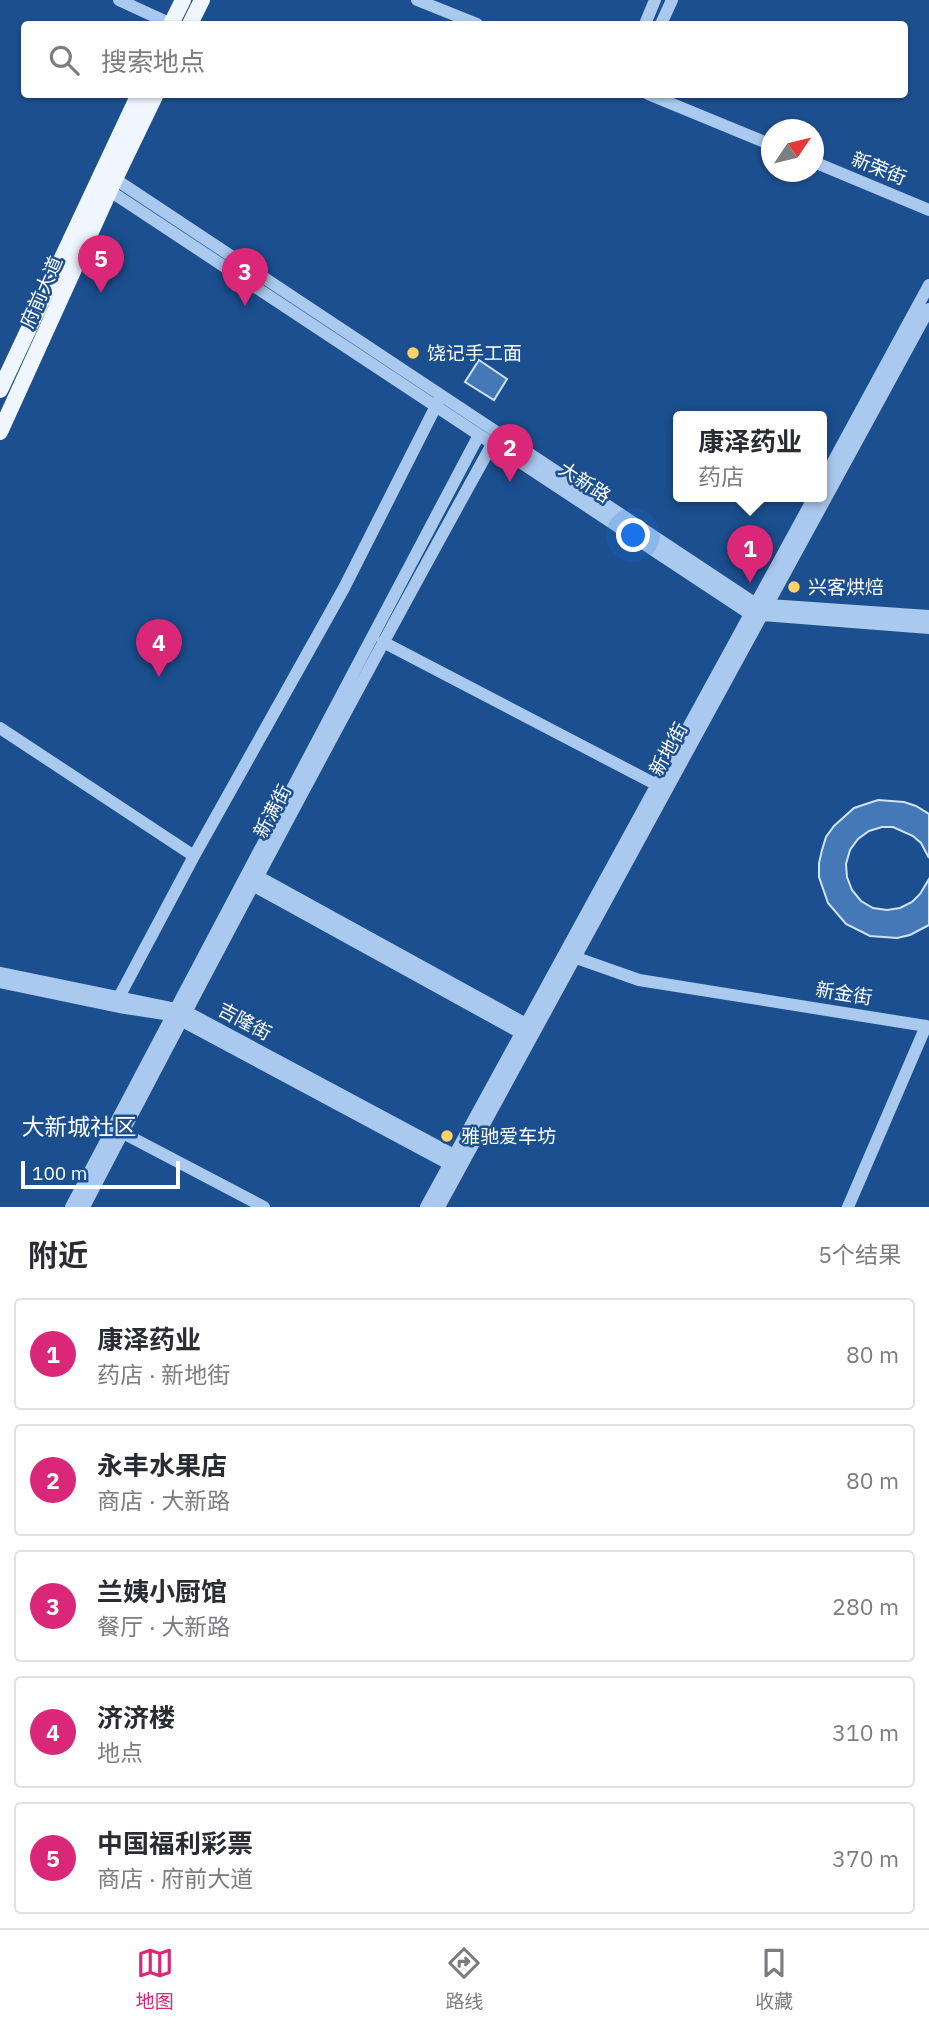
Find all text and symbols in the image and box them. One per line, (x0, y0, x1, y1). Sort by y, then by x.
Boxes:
search box (21, 21, 908, 98)
icon: search (45, 41, 83, 79)
text: 搜索地点 (101, 44, 205, 78)
north arrow (761, 119, 824, 182)
street label: 新荣街 (848, 146, 910, 190)
pin: 5 (78, 235, 124, 293)
pin: 3 (222, 248, 268, 306)
street label: 府前大道 (15, 252, 67, 332)
place label: 饶记手工面 (427, 341, 522, 365)
marker: 饶记手工面 (405, 345, 421, 361)
popup (673, 411, 827, 502)
pin: 2 (487, 424, 533, 482)
text: 康泽药业 (698, 424, 802, 458)
street label: 大新路 (555, 456, 615, 508)
text: 药店 (698, 461, 744, 491)
your location (616, 518, 650, 552)
pin: 1 (727, 525, 773, 583)
place label: 兴客烘焙 (808, 575, 884, 599)
marker: 兴客烘焙 (786, 579, 802, 595)
pin: 4 (136, 619, 182, 677)
street label: 新地街 (644, 718, 692, 780)
street label: 新满街 (248, 780, 296, 842)
street label: 新金街 (814, 977, 874, 1009)
street label: 吉隆街 (214, 997, 276, 1045)
district label: 大新城社区 (22, 1111, 137, 1141)
place label: 雅驰爱车坊 (461, 1124, 556, 1148)
marker: 雅驰爱车坊 (439, 1128, 455, 1144)
scale bar (21, 1158, 180, 1190)
text: 100 m (32, 1161, 87, 1185)
text: 附近 (28, 1235, 88, 1274)
text: 5个结果 (818, 1239, 901, 1269)
text: 康泽药业 (97, 1322, 201, 1356)
text: 1 (46, 1339, 60, 1369)
text: 80 m (846, 1339, 899, 1369)
text: 药店 · 新地街 (97, 1359, 230, 1389)
text: 永丰水果店 (97, 1448, 227, 1482)
text: 2 (46, 1465, 60, 1495)
text: 80 m (846, 1465, 899, 1495)
text: 商店 · 大新路 (97, 1485, 230, 1515)
text: 兰姨小厨馆 (97, 1574, 227, 1608)
text: 3 (46, 1591, 60, 1621)
text: 280 m (832, 1591, 899, 1621)
text: 餐厅 · 大新路 (97, 1611, 230, 1641)
text: 济济楼 (97, 1700, 175, 1734)
text: 4 (46, 1717, 60, 1747)
text: 310 m (832, 1717, 899, 1747)
text: 地点 (97, 1737, 143, 1767)
text: 中国福利彩票 (97, 1826, 253, 1860)
text: 5 (46, 1843, 60, 1873)
text: 370 m (832, 1843, 899, 1873)
text: 商店 · 府前大道 (97, 1863, 253, 1893)
tab: 地图 (136, 1944, 174, 2013)
tab: 路线 (445, 1944, 483, 2013)
tab: 收藏 (755, 1944, 793, 2013)

